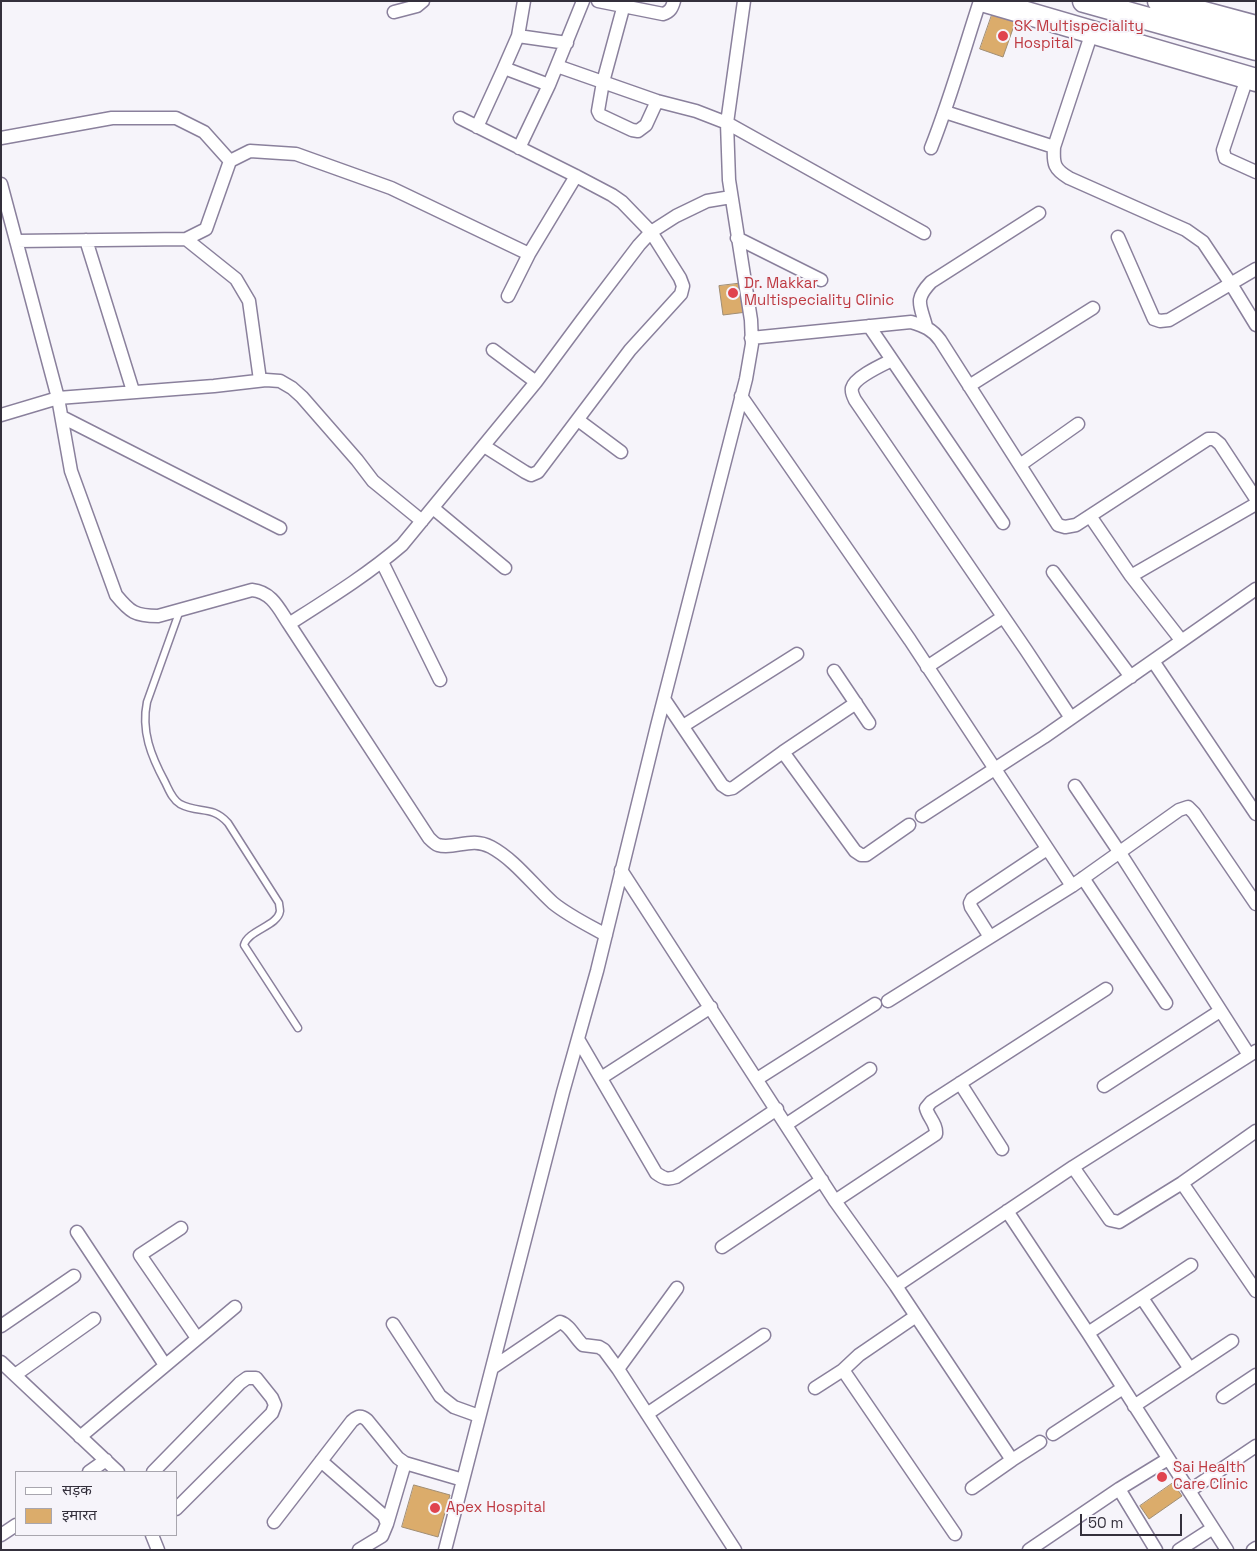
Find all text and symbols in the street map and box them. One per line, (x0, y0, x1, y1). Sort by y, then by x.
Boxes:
place label: SK Multispeciality Hospital (1014, 18, 1144, 53)
marker: SK Multispeciality Hospital (996, 29, 1010, 43)
place label: Dr. Makkar Multispeciality Clinic (744, 275, 894, 310)
marker: Dr. Makkar Multispeciality Clinic (726, 286, 740, 300)
place label: Sai Health Care Clinic (1173, 1459, 1248, 1494)
marker: Sai Health Care Clinic (1155, 1470, 1169, 1484)
legend (15, 1471, 178, 1536)
text: सड़क (62, 1480, 92, 1499)
place label: Apex Hospital (446, 1499, 546, 1517)
marker: Apex Hospital (428, 1501, 442, 1515)
scale bar (1082, 1504, 1184, 1536)
text: इमारत (62, 1505, 97, 1524)
text: 50 m (1088, 1513, 1123, 1532)

